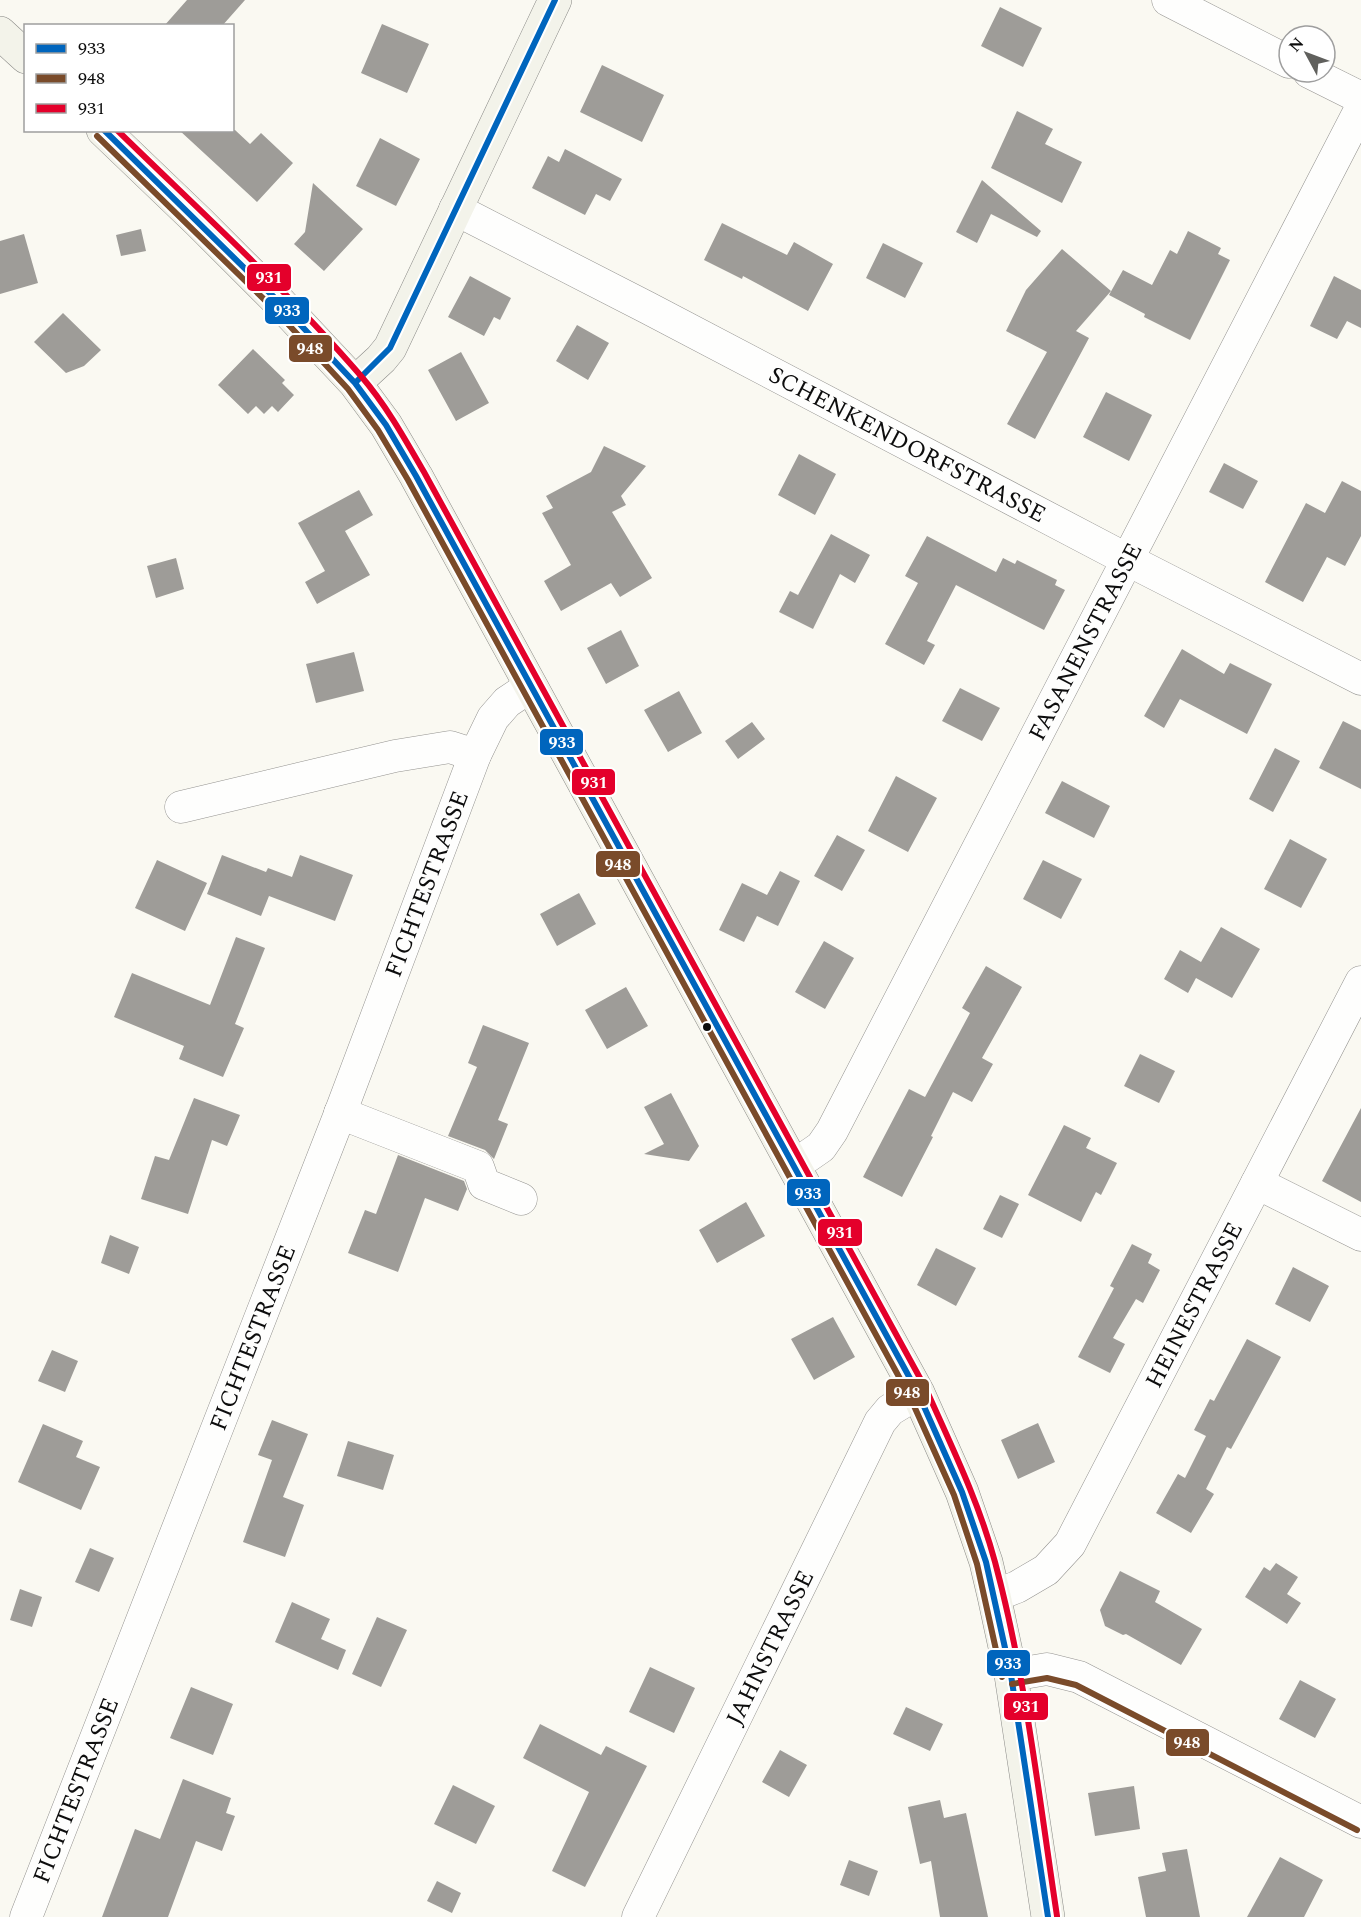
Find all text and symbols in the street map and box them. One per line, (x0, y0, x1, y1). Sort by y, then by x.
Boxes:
legend (24, 24, 234, 132)
north arrow (1277, 24, 1337, 84)
text: N (1283, 32, 1310, 58)
text: 933 (78, 35, 105, 62)
text: 948 (78, 65, 105, 92)
text: 931 (78, 95, 105, 122)
line badge: 931 (246, 263, 292, 292)
text: 931 (256, 266, 282, 290)
line badge: 933 (264, 296, 310, 325)
text: 933 (274, 299, 300, 323)
line badge: 948 (288, 334, 333, 363)
text: 948 (297, 337, 323, 361)
street label: SCHENKENDORFSTRASSE (762, 357, 1052, 533)
street label: FASANENSTRASSE (1020, 537, 1152, 748)
line badge: 933 (539, 728, 584, 756)
text: 933 (549, 731, 575, 755)
line badge: 931 (571, 768, 616, 796)
text: 931 (581, 771, 607, 795)
street label: FICHTESTRASSE (376, 786, 479, 983)
line badge: 948 (595, 850, 641, 878)
text: 948 (605, 853, 631, 877)
unlabelled marker (701, 1021, 713, 1033)
line badge: 933 (786, 1178, 831, 1207)
text: 933 (795, 1182, 821, 1206)
street label: HEINESTRASSE (1137, 1216, 1253, 1395)
line badge: 931 (817, 1218, 863, 1247)
text: 931 (827, 1221, 853, 1245)
street label: FICHTESTRASSE (201, 1240, 306, 1436)
line badge: 948 (885, 1378, 930, 1407)
text: 948 (894, 1381, 920, 1405)
street label: JAHNSTRASSE (717, 1564, 824, 1732)
line badge: 933 (986, 1649, 1031, 1677)
text: 933 (995, 1652, 1021, 1676)
street label: FICHTESTRASSE (24, 1692, 129, 1889)
line badge: 931 (1003, 1692, 1049, 1721)
text: 931 (1013, 1695, 1039, 1719)
line badge: 948 (1165, 1728, 1210, 1757)
text: 948 (1174, 1731, 1200, 1755)

